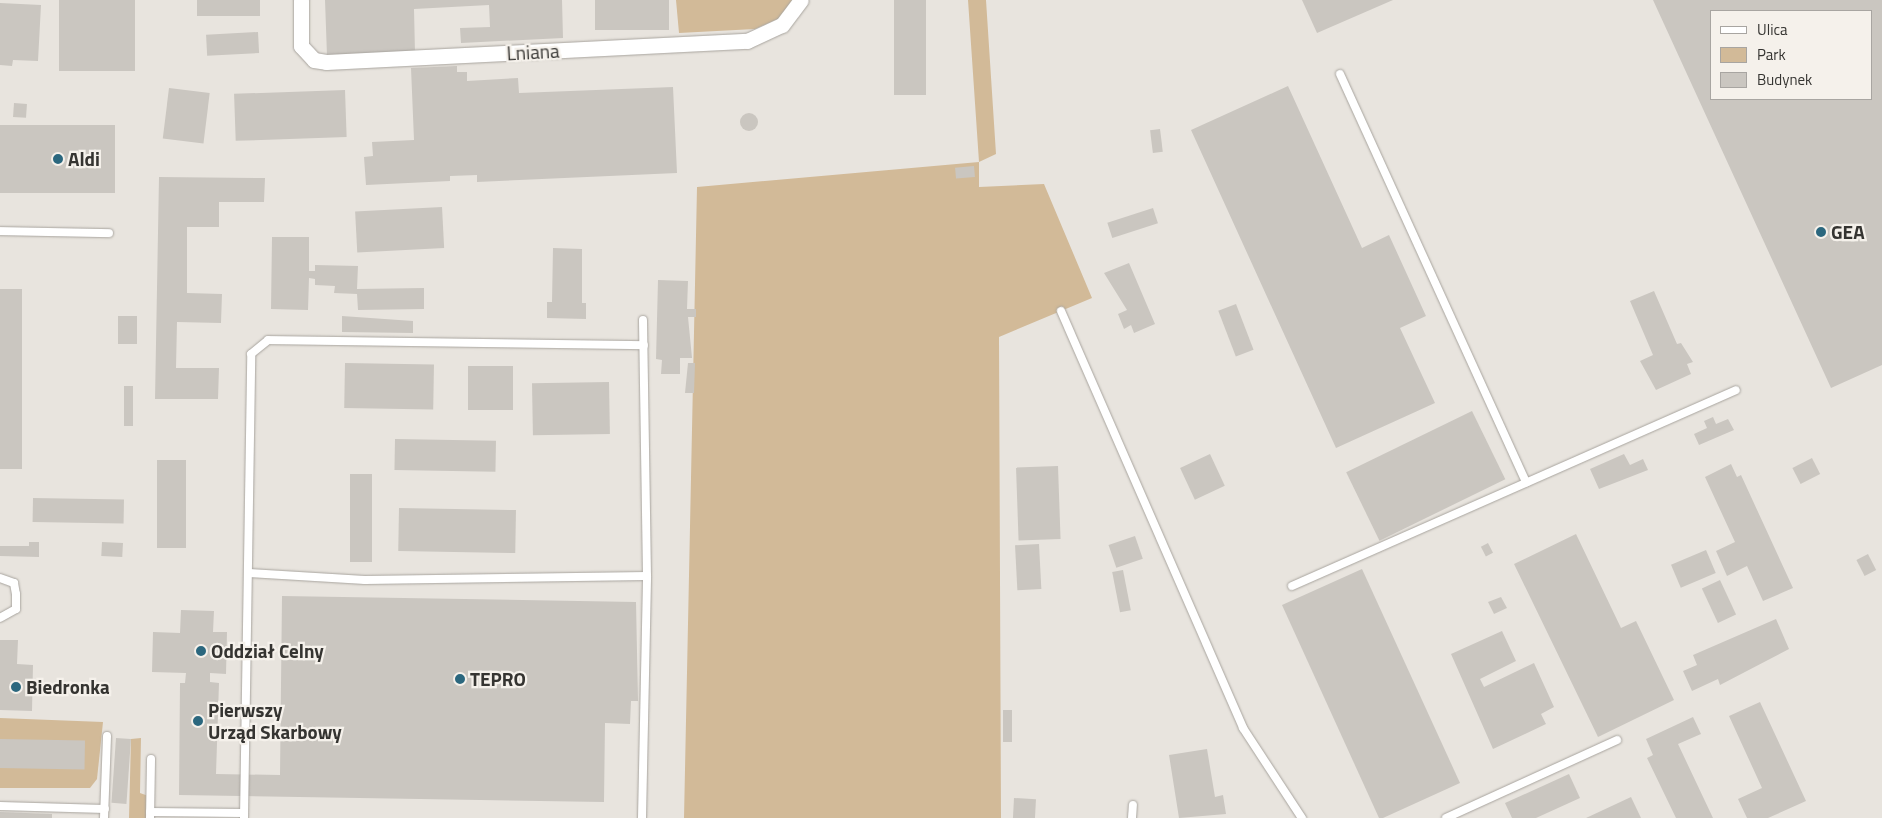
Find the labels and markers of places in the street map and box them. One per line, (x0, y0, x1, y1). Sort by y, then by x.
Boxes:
place label: Aldi (68, 148, 100, 170)
marker: Aldi (52, 153, 64, 165)
place label: GEA (1831, 221, 1865, 243)
marker: GEA (1815, 226, 1827, 238)
place label: Oddział Celny (211, 640, 324, 662)
marker: Oddział Celny (195, 645, 207, 657)
place label: TEPRO (470, 668, 526, 690)
marker: TEPRO (454, 673, 466, 685)
place label: Biedronka (26, 676, 110, 698)
marker: Biedronka (10, 681, 22, 693)
place label: Pierwszy Urząd Skarbowy (208, 699, 342, 743)
marker: Pierwszy Urząd Skarbowy (192, 715, 204, 727)

